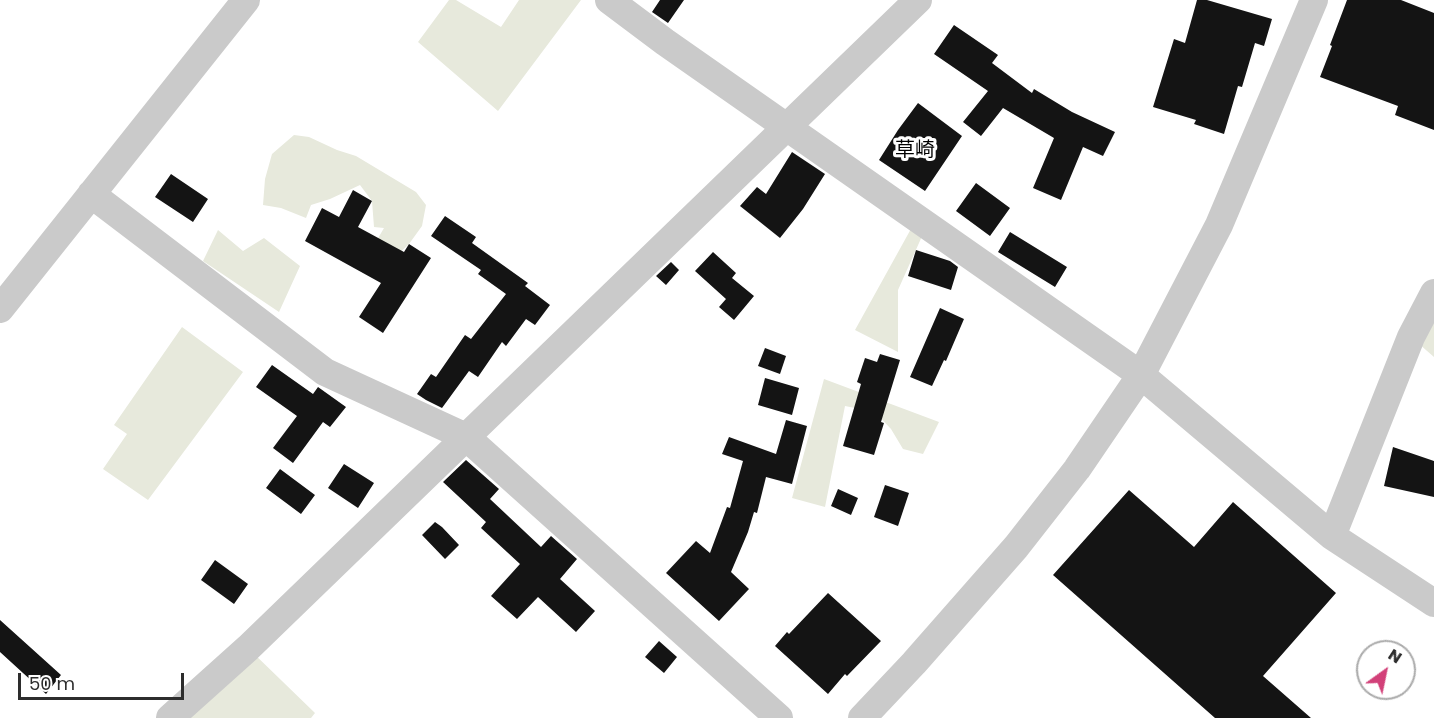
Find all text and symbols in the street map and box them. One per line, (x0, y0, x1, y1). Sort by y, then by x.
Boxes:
district label: 草崎 (895, 139, 935, 163)
north arrow (1356, 640, 1416, 700)
text: N (1384, 643, 1406, 669)
scale bar (21, 661, 188, 699)
text: 50 m (29, 671, 75, 696)

